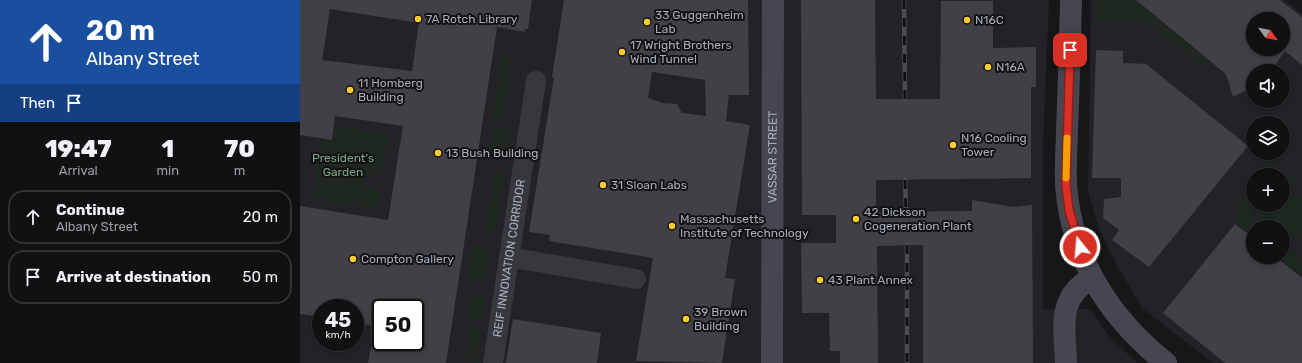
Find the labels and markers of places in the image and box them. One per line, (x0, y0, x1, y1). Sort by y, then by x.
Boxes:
place label: 33 Guggenheim Lab (655, 8, 744, 36)
place label: 7A Rotch Library (426, 12, 518, 26)
place label: N16C (975, 13, 1004, 27)
marker: 7A Rotch Library (413, 14, 423, 24)
marker: N16C (962, 15, 972, 25)
marker: 33 Guggenheim Lab (642, 17, 652, 27)
pin (1053, 33, 1087, 67)
place label: 17 Wright Brothers Wind Tunnel (630, 38, 732, 66)
marker: 17 Wright Brothers Wind Tunnel (617, 47, 627, 57)
place label: N16A (996, 60, 1025, 74)
marker: N16A (983, 62, 993, 72)
place label: 11 Homberg Building (358, 76, 423, 104)
marker: 11 Homberg Building (345, 85, 355, 95)
place label: N16 Cooling Tower (961, 131, 1027, 159)
marker: N16 Cooling Tower (948, 140, 958, 150)
place label: 13 Bush Building (446, 146, 538, 160)
marker: 13 Bush Building (433, 148, 443, 158)
place label: 31 Sloan Labs (611, 178, 687, 192)
marker: 31 Sloan Labs (598, 180, 608, 190)
place label: 42 Dickson Cogeneration Plant (864, 205, 972, 233)
place label: Massachusetts Institute of Technology (680, 212, 809, 240)
marker: 42 Dickson Cogeneration Plant (851, 214, 861, 224)
marker: Massachusetts Institute of Technology (667, 221, 677, 231)
place label: Compton Gallery (361, 252, 454, 266)
marker: Compton Gallery (348, 254, 358, 264)
place label: 43 Plant Annex (828, 273, 914, 287)
marker: 43 Plant Annex (815, 275, 825, 285)
place label: 39 Brown Building (694, 305, 747, 333)
marker: 39 Brown Building (681, 314, 691, 324)

